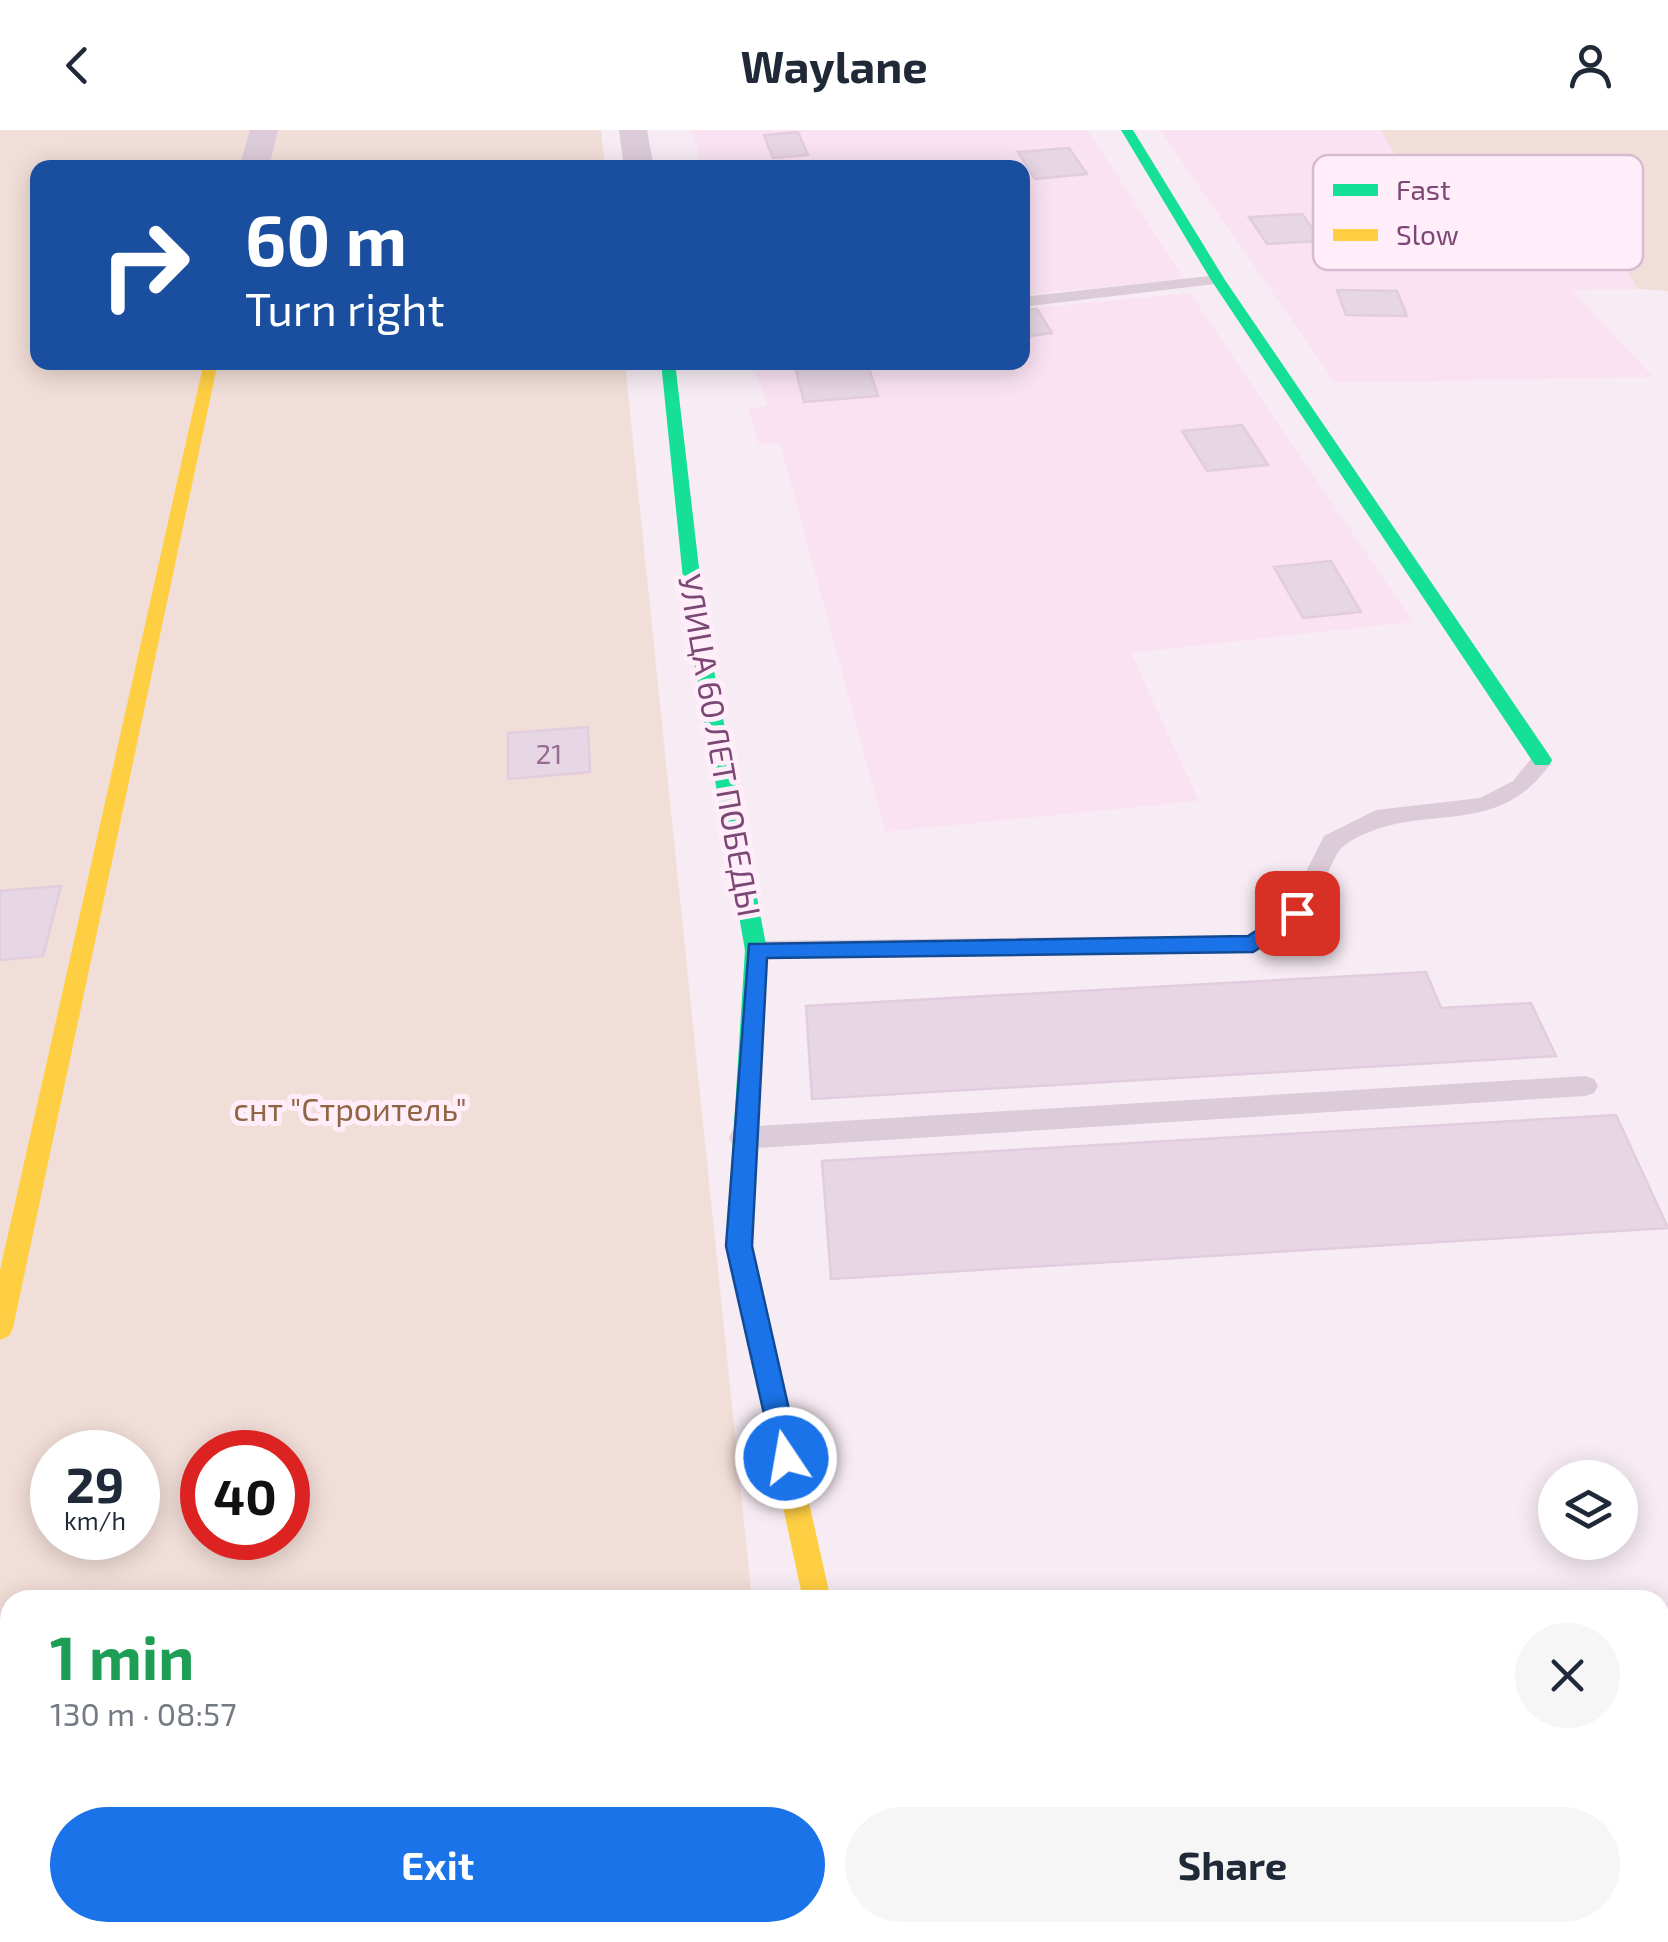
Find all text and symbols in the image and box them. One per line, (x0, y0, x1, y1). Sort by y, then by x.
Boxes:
icon: back (50, 38, 105, 93)
text: Waylane (740, 38, 928, 92)
icon: person (1563, 38, 1618, 93)
legend (1313, 155, 1643, 270)
text: Fast (1396, 172, 1451, 206)
text: 60 m (245, 196, 407, 280)
icon: right (80, 200, 210, 330)
text: Slow (1396, 217, 1459, 251)
text: Turn right (245, 281, 445, 335)
street label: УЛИЦА 60 ЛЕТ ПОБЕДЫ (672, 571, 770, 919)
house number: 21 (536, 736, 562, 770)
pin (1255, 871, 1340, 956)
icon: arrive (1270, 886, 1325, 941)
park label: снт "Строитель" (233, 1089, 467, 1127)
position arrow (734, 1406, 838, 1510)
speed limit sign: 40 (180, 1430, 310, 1560)
text: 29 (66, 1453, 124, 1513)
map controls (1538, 1460, 1638, 1560)
button: layers (1538, 1460, 1638, 1560)
text: km/h (64, 1505, 126, 1535)
text: 1 min (50, 1620, 194, 1692)
button: close (1515, 1623, 1620, 1728)
text: 130 m · 08:57 (50, 1694, 237, 1732)
button: Exit (50, 1807, 825, 1922)
button: Share (845, 1807, 1620, 1922)

